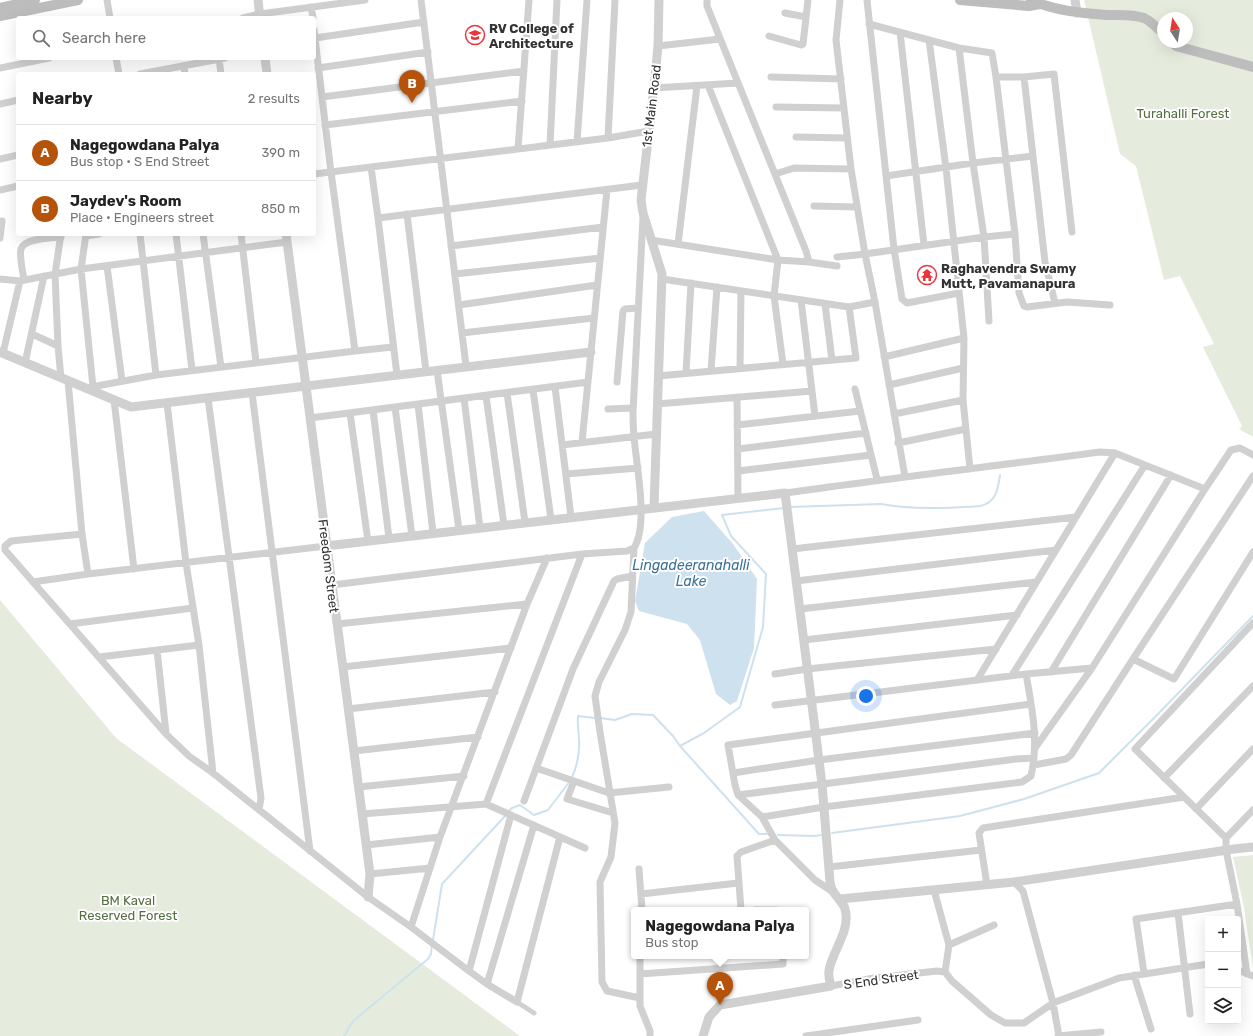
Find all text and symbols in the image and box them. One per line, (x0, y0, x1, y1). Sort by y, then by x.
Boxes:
north arrow (1157, 12, 1193, 48)
search box (16, 16, 316, 60)
place label: RV College of Architecture (489, 21, 574, 51)
school or university icon: RV College of Architecture (464, 24, 486, 46)
icon: search (30, 27, 52, 49)
text: Search here (62, 29, 146, 47)
street label: 1st Main Road (639, 64, 664, 148)
pin: B (399, 70, 425, 103)
text: Nearby (32, 88, 93, 108)
text: 2 results (248, 91, 300, 106)
park label: Turahalli Forest (1137, 106, 1229, 121)
text: Nagegowdana Palya (70, 136, 219, 154)
text: A (40, 145, 50, 160)
text: 390 m (261, 145, 300, 160)
text: Bus stop · S End Street (70, 154, 209, 169)
text: Jaydev's Room (70, 192, 182, 210)
text: B (40, 201, 50, 216)
text: 850 m (261, 201, 300, 216)
text: Place · Engineers street (70, 210, 214, 225)
place label: Raghavendra Swamy Mutt, Pavamanapura (941, 261, 1076, 291)
temple icon: Raghavendra Swamy Mutt, Pavamanapura (916, 264, 938, 286)
street label: Freedom Street (315, 518, 342, 614)
water label: Lingadeeranahalli Lake (632, 557, 750, 590)
your location (856, 686, 876, 706)
park label: BM Kaval Reserved Forest (79, 893, 177, 923)
popup (631, 907, 809, 959)
map controls (1205, 916, 1241, 1024)
button: + (1205, 916, 1241, 952)
text: Nagegowdana Palya (645, 917, 795, 935)
text: Bus stop (645, 935, 699, 950)
button: − (1205, 952, 1241, 988)
street label: S End Street (843, 967, 920, 992)
pin: A (707, 972, 733, 1005)
button: layers (1205, 988, 1241, 1024)

